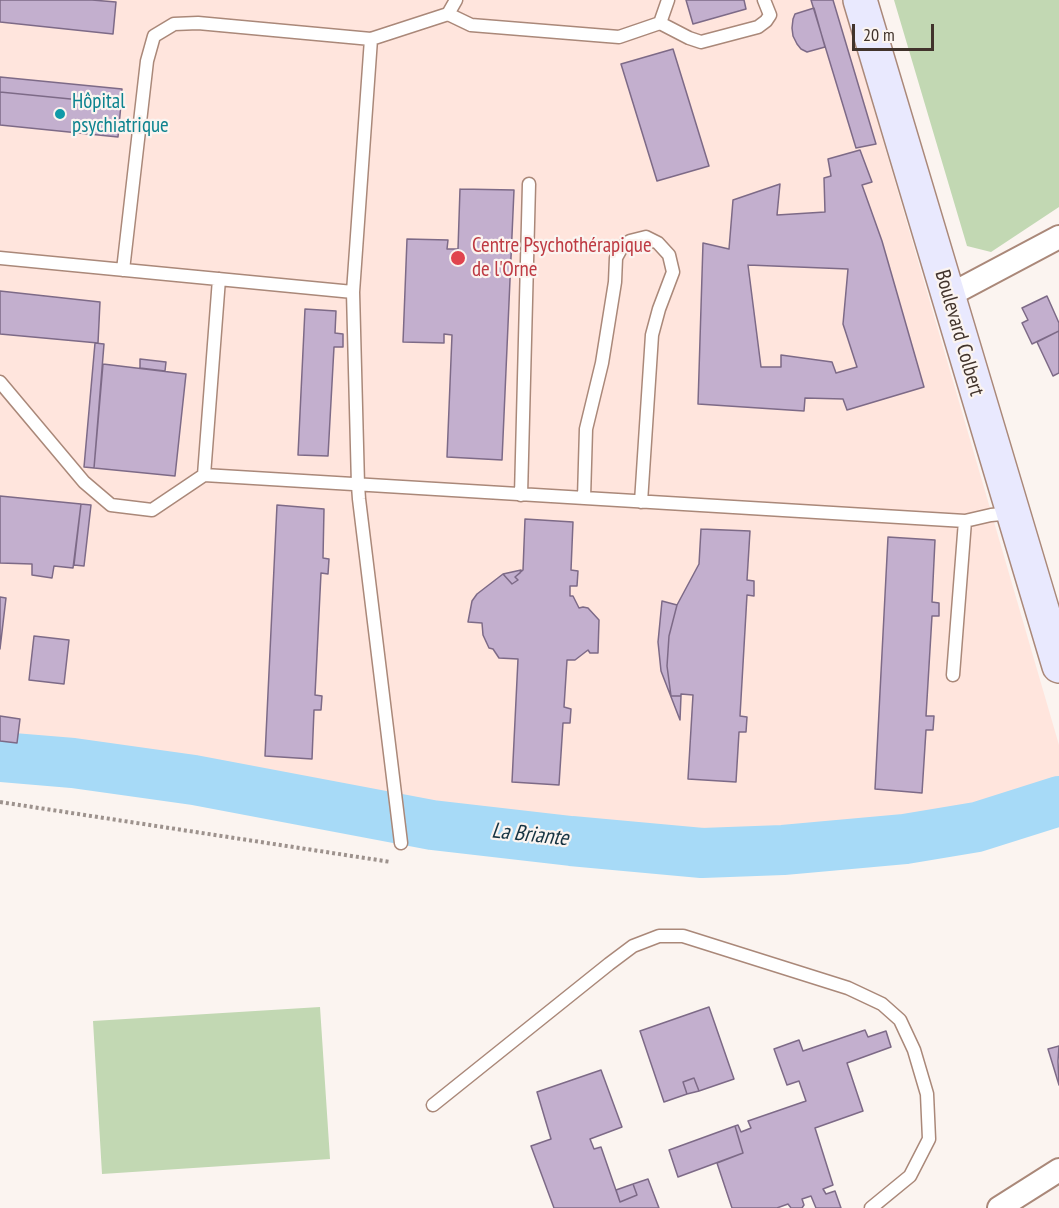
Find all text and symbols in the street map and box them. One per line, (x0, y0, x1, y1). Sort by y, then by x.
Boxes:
scale bar (855, 12, 938, 50)
text: 20 m (863, 23, 895, 46)
place label: Hôpital psychiatrique (72, 89, 169, 139)
marker: Hôpital psychiatrique (53, 107, 67, 121)
place label: Centre Psychothérapique de l'Orne (472, 233, 652, 283)
marker: Centre Psychothérapique de l'Orne (449, 249, 467, 267)
street label: Boulevard Colbert (929, 267, 989, 399)
water label: La Briante (490, 818, 570, 852)

